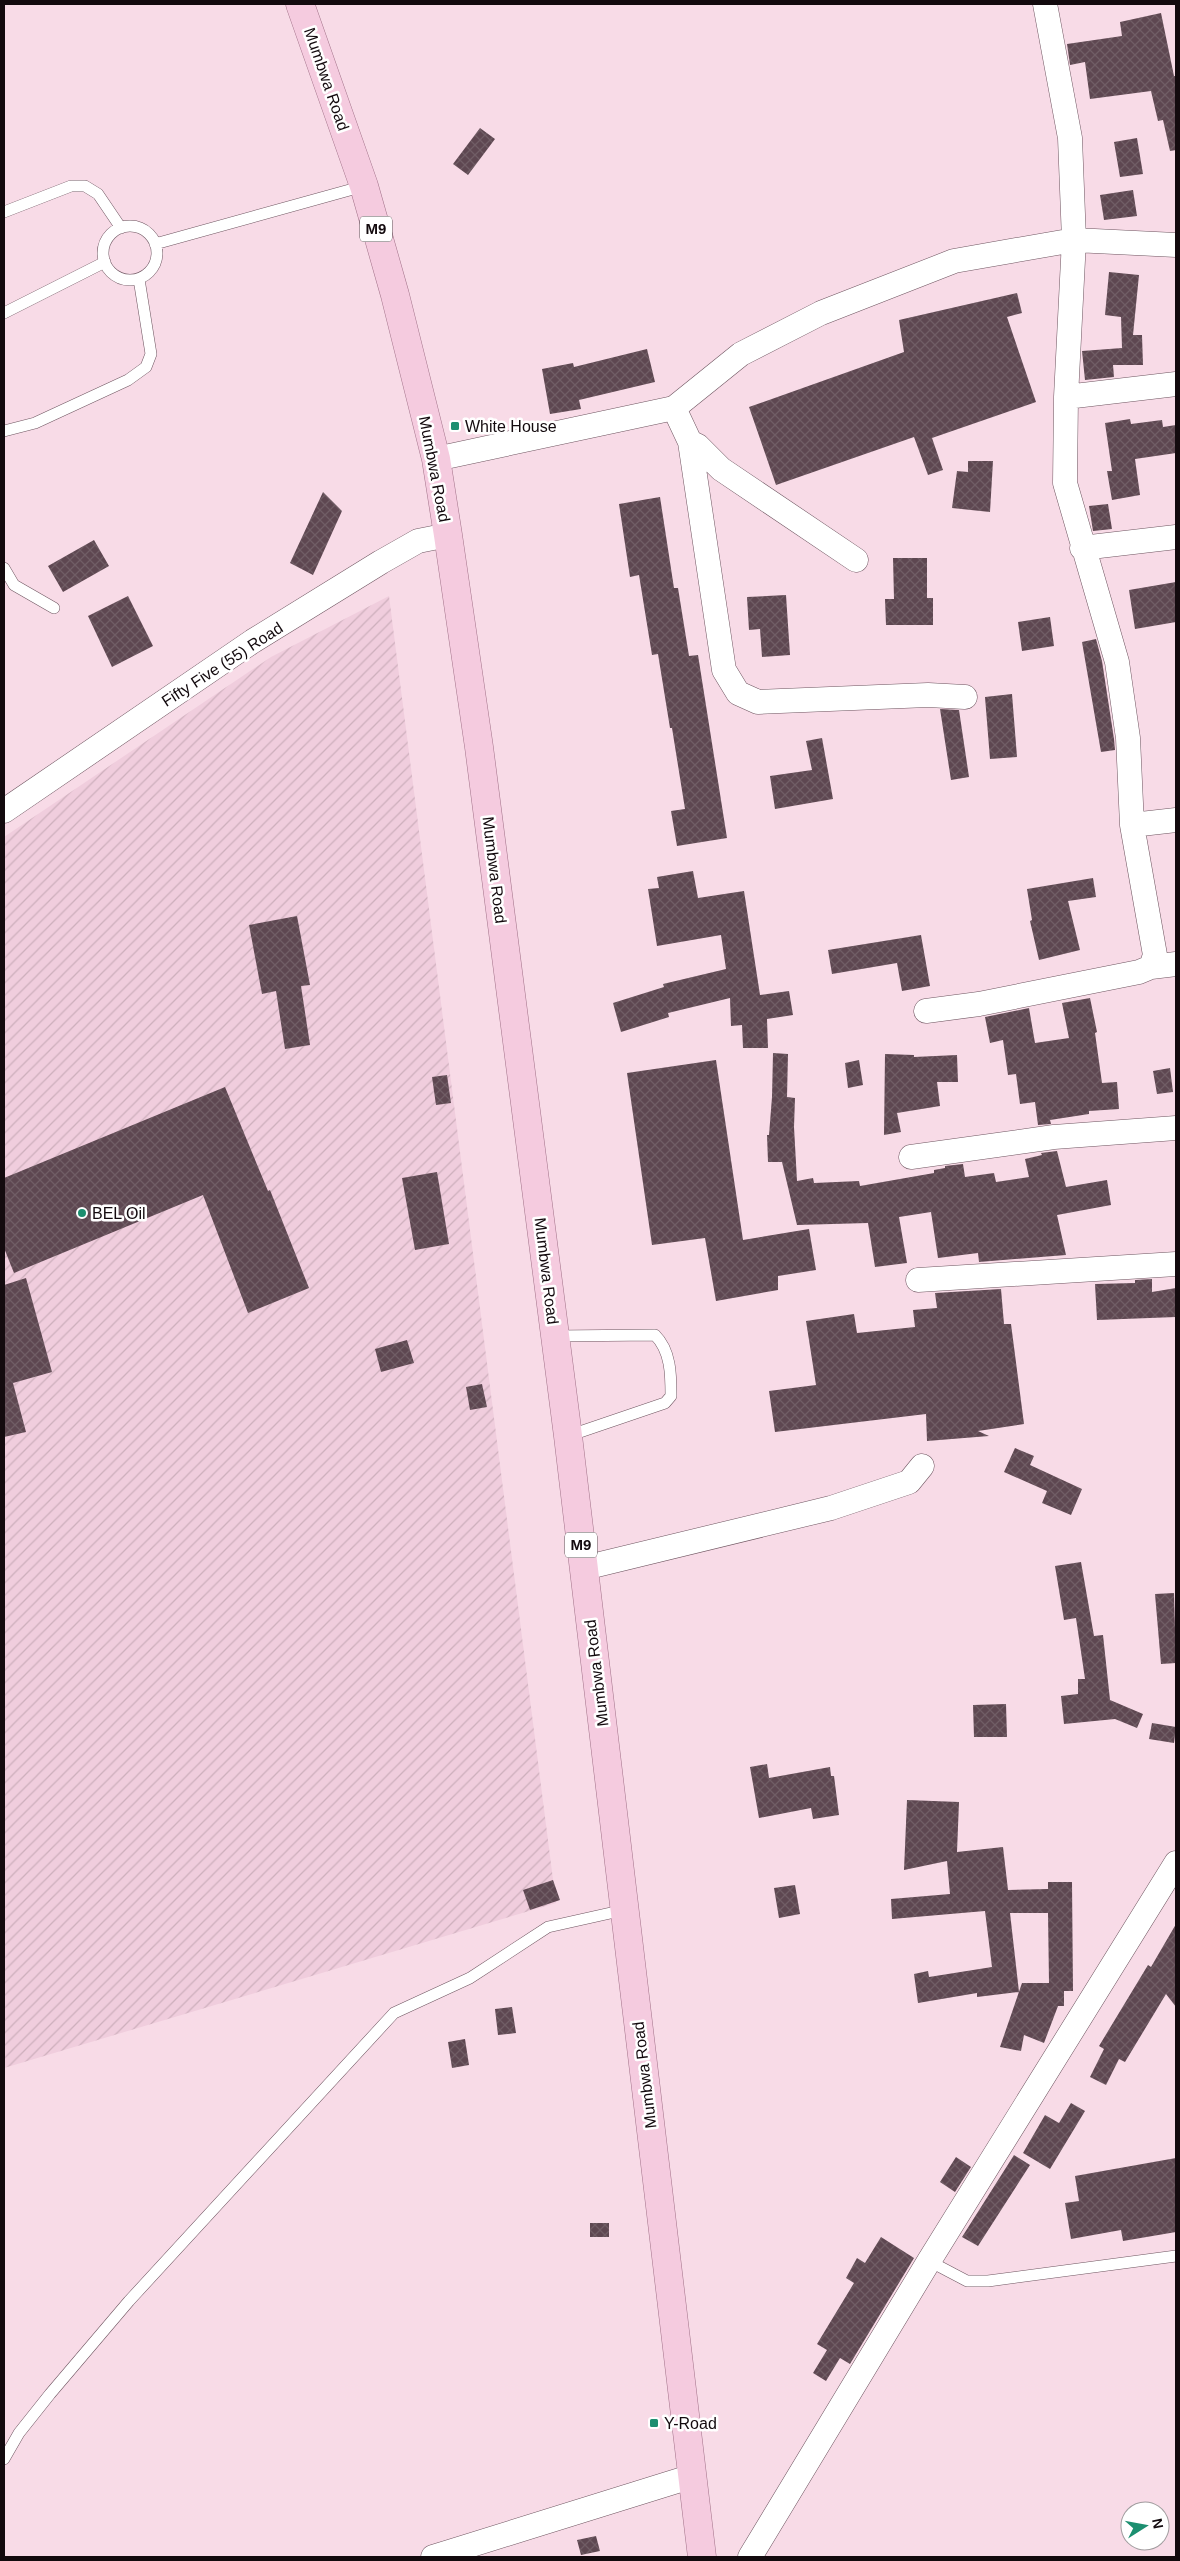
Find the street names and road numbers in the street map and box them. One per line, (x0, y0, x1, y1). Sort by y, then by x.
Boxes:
street label: Mumbwa Road (301, 26, 352, 133)
road number: M9 (360, 216, 392, 242)
street label: Mumbwa Road (416, 415, 453, 524)
street label: Fifty Five (55) Road (159, 619, 286, 710)
street label: Mumbwa Road (480, 816, 509, 925)
street label: Mumbwa Road (532, 1217, 561, 1326)
road number: M9 (565, 1532, 597, 1558)
street label: Mumbwa Road (582, 1618, 611, 1727)
street label: Mumbwa Road (630, 2020, 659, 2129)

